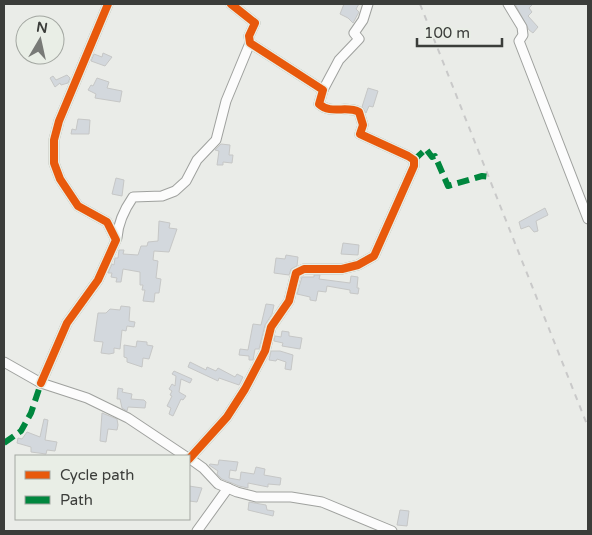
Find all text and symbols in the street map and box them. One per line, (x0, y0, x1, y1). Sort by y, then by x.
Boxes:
north arrow (15, 15, 65, 65)
scale bar (417, 15, 502, 47)
text: N (35, 18, 49, 37)
text: 100 m (424, 24, 470, 42)
legend (15, 455, 190, 520)
text: Cycle path (60, 466, 134, 484)
text: Path (60, 491, 93, 509)

